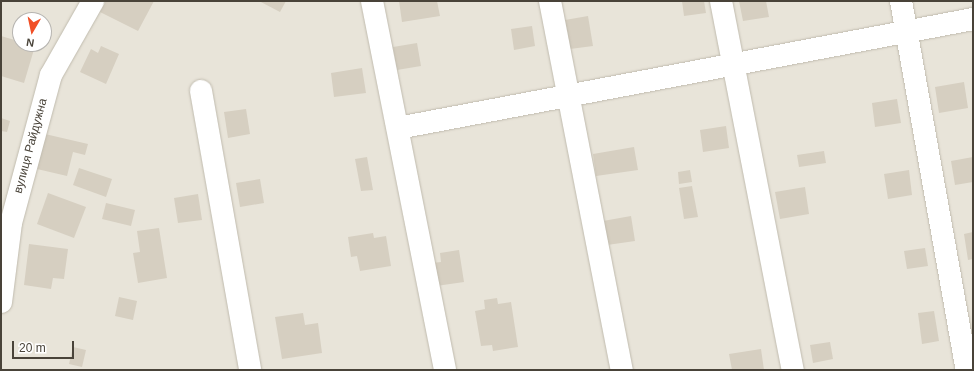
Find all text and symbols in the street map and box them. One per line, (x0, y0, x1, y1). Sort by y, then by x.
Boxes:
north arrow (12, 12, 52, 52)
text: N (25, 36, 35, 49)
street label: вулиця Райдужна (11, 97, 51, 195)
scale bar (14, 333, 76, 359)
text: 20 m (19, 341, 46, 355)

